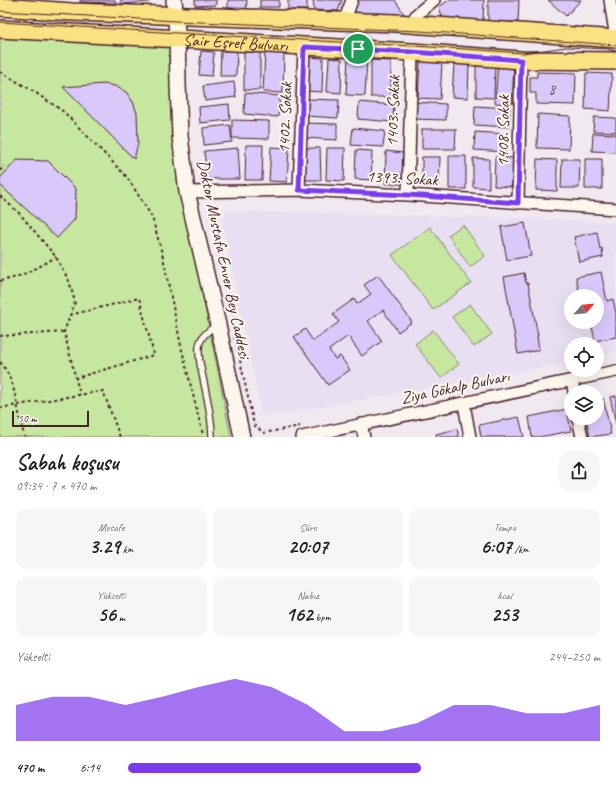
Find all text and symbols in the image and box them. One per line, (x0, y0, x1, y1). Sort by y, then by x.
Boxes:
street label: Şair Eşref Bulvarı (183, 29, 289, 56)
pin (341, 32, 375, 66)
icon: arrive (347, 38, 369, 60)
street label: 1403. Sokak (381, 73, 405, 147)
street label: 1402. Sokak (273, 80, 297, 154)
house number: 8 (549, 80, 557, 99)
street label: 1408. Sokak (492, 93, 514, 167)
street label: Doktor Mustafa Enver Bey Caddesi (193, 158, 256, 362)
street label: 1393. Sokak (366, 166, 440, 190)
north arrow (564, 289, 604, 329)
map controls (564, 289, 604, 425)
button: locate (564, 337, 604, 377)
street label: Ziya Gökalp Bulvarı (399, 365, 512, 409)
button: layers (564, 385, 604, 425)
scale bar (12, 409, 89, 428)
text: 50 m (18, 411, 37, 425)
text: Sabah koşusu (16, 449, 118, 477)
button: share (558, 450, 600, 492)
text: 09:34 · 7 × 470 m (16, 478, 97, 494)
text: Mesafe (98, 520, 125, 534)
text: Süre (300, 520, 316, 534)
text: Tempo (494, 520, 516, 534)
text: 3.29 (89, 534, 120, 559)
text: 20:07 (288, 534, 328, 559)
text: 6:07 (480, 534, 512, 559)
text: km (120, 542, 133, 556)
text: /km (512, 542, 529, 556)
text: Yükselti (97, 588, 126, 602)
text: Nabız (297, 588, 319, 602)
text: kcal (497, 588, 512, 602)
text: 56 (98, 602, 116, 627)
text: 162 (285, 602, 313, 627)
text: 253 (491, 602, 518, 627)
text: m (116, 610, 125, 624)
text: bpm (313, 610, 331, 624)
text: Yükselti (16, 649, 50, 665)
text: 244–250 m (549, 649, 600, 665)
text: 470 m (16, 760, 44, 776)
text: 6:14 (80, 760, 100, 776)

